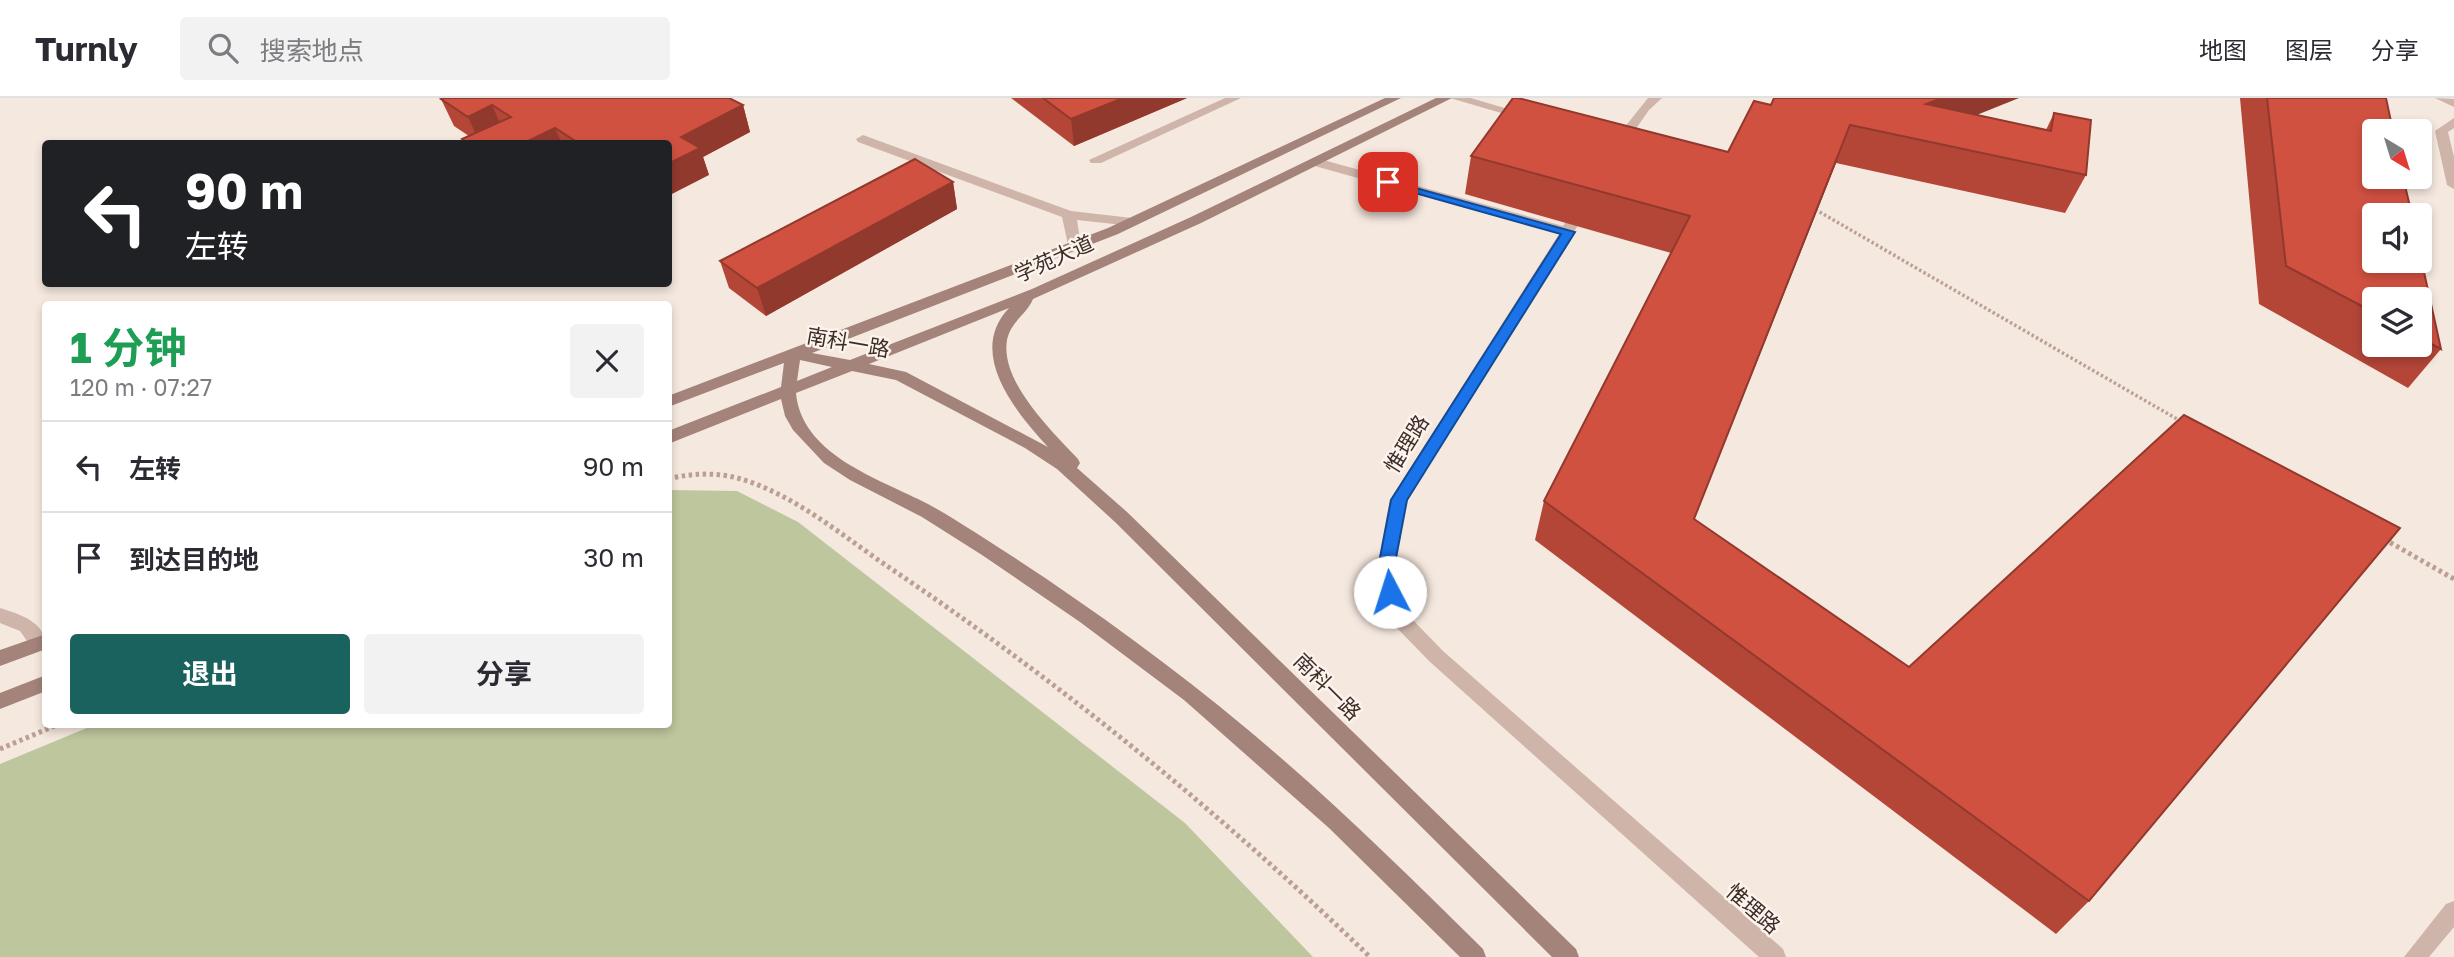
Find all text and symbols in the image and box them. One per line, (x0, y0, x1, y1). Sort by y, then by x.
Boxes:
search box (180, 17, 670, 80)
text: Turnly (35, 29, 138, 68)
icon: search (204, 29, 242, 67)
text: 搜索地点 (260, 35, 364, 66)
text: 地图 (2199, 35, 2247, 64)
text: 图层 (2285, 35, 2333, 64)
text: 分享 (2371, 35, 2419, 64)
north arrow (2362, 119, 2432, 189)
map controls (2362, 119, 2432, 357)
pin (1358, 152, 1418, 212)
text: 90 m (185, 161, 303, 220)
icon: arrive (1369, 163, 1407, 201)
icon: left (70, 168, 161, 259)
button: sound (2362, 203, 2432, 273)
text: 左转 (185, 227, 249, 265)
street label: 学苑大道 (1010, 229, 1097, 287)
button: layers (2362, 287, 2432, 357)
text: 1 分钟 (70, 322, 186, 372)
street label: 南科一路 (805, 322, 892, 362)
button: close (570, 324, 644, 398)
text: 120 m · 07:27 (70, 373, 212, 401)
street label: 惟理路 (1378, 410, 1434, 477)
icon: left (70, 448, 108, 486)
text: 90 m (583, 451, 644, 482)
text: 左转 (129, 453, 181, 484)
icon: arrive (70, 539, 108, 577)
text: 30 m (583, 542, 644, 573)
text: 到达目的地 (129, 544, 259, 575)
position arrow (1353, 555, 1427, 629)
button: 退出 (70, 634, 350, 714)
button: 分享 (364, 634, 644, 714)
street label: 南科一路 (1289, 647, 1367, 725)
street label: 惟理路 (1721, 878, 1786, 939)

